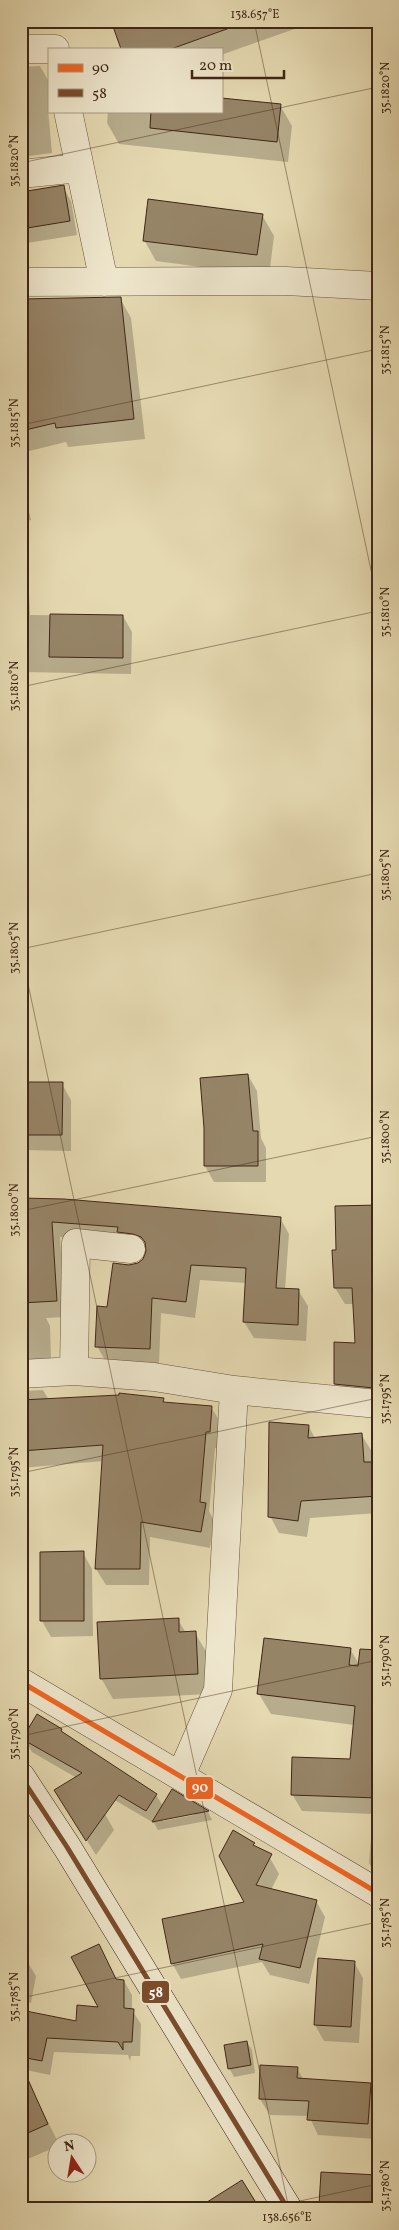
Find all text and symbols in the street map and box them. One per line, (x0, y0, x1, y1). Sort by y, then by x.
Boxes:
text: 138.657°E (230, 7, 280, 23)
legend (48, 48, 222, 112)
scale bar (192, 48, 284, 80)
text: 20 m (199, 56, 232, 77)
text: 90 (92, 58, 109, 79)
text: 35.1820°N (378, 62, 394, 114)
text: 58 (92, 84, 107, 105)
text: 35.1820°N (7, 135, 23, 187)
text: 35.1815°N (378, 325, 394, 375)
text: 35.1815°N (7, 398, 23, 448)
text: 35.1810°N (378, 587, 394, 637)
text: 35.1810°N (7, 661, 23, 711)
text: 35.1805°N (378, 849, 394, 901)
text: 35.1805°N (7, 922, 23, 974)
text: 35.1800°N (378, 1110, 394, 1164)
text: 35.1800°N (7, 1183, 23, 1237)
text: 35.1795°N (378, 1374, 394, 1424)
text: 35.1795°N (7, 1447, 23, 1497)
text: 35.1790°N (378, 1635, 394, 1687)
text: 35.1790°N (7, 1708, 23, 1760)
line badge: 90 (185, 1776, 214, 1800)
text: 90 (192, 1779, 209, 1798)
text: 35.1785°N (378, 1898, 394, 1948)
text: 35.1785°N (7, 1972, 23, 2022)
line badge: 58 (141, 1980, 170, 2004)
text: 58 (149, 1984, 163, 2003)
north arrow (48, 2132, 98, 2182)
text: N (63, 2136, 77, 2157)
text: 35.1780°N (378, 2160, 394, 2212)
text: 138.656°E (262, 2210, 312, 2226)

